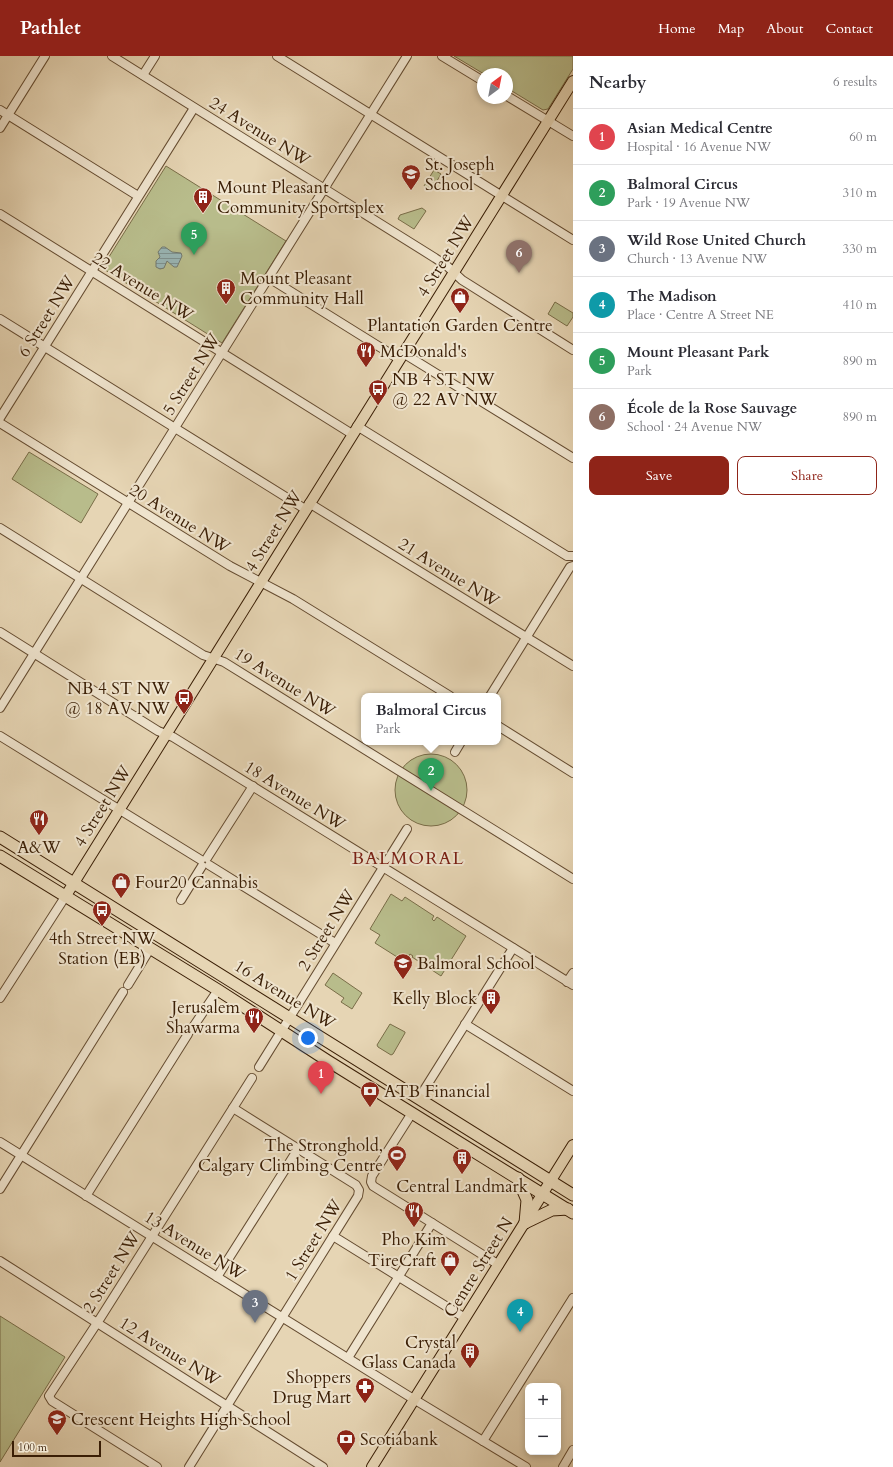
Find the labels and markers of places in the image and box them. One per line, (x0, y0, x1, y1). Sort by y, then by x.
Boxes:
place label: St. Joseph School (425, 153, 495, 196)
school or university icon: St. Joseph School (400, 163, 422, 191)
place label: Mount Pleasant Community Sportsplex (217, 176, 385, 219)
building icon: Mount Pleasant Community Sportsplex (192, 186, 214, 214)
pin: 5 (181, 222, 207, 255)
pin: 6 (506, 240, 532, 273)
place label: Mount Pleasant Community Hall (240, 267, 365, 310)
building icon: Mount Pleasant Community Hall (215, 277, 237, 305)
shop icon: Plantation Garden Centre (449, 286, 471, 314)
place label: Plantation Garden Centre (367, 314, 553, 337)
restaurant icon: McDonald's (355, 340, 377, 368)
place label: McDonald's (380, 340, 467, 363)
place label: NB 4 ST NW @ 22 AV NW (392, 368, 498, 411)
bus stop icon: NB 4 ST NW @ 22 AV NW (367, 378, 389, 406)
place label: NB 4 ST NW @ 18 AV NW (64, 677, 170, 720)
bus stop icon: NB 4 ST NW @ 18 AV NW (173, 687, 195, 715)
pin: 2 (418, 758, 444, 791)
restaurant icon: A&W (28, 808, 50, 836)
place label: A&W (17, 836, 61, 859)
shop icon: Four20 Cannabis (110, 871, 132, 899)
place label: Four20 Cannabis (135, 871, 258, 894)
bus stop icon: 4th Street NW Station (EB) (91, 899, 113, 927)
place label: 4th Street NW Station (EB) (49, 927, 156, 970)
school or university icon: Balmoral School (392, 952, 414, 980)
place label: Balmoral School (417, 952, 535, 975)
place label: Kelly Block (393, 987, 478, 1010)
building icon: Kelly Block (480, 987, 502, 1015)
place label: Jerusalem Shawarma (166, 996, 241, 1039)
restaurant icon: Jerusalem Shawarma (243, 1006, 265, 1034)
pin: 1 (308, 1061, 334, 1094)
bank icon: ATB Financial (359, 1080, 381, 1108)
place label: ATB Financial (384, 1080, 491, 1103)
place label: The Stronghold, Calgary Climbing Centre (198, 1134, 383, 1177)
sports icon: The Stronghold, Calgary Climbing Centre (386, 1144, 408, 1172)
building icon: Central Landmark (451, 1147, 473, 1175)
place label: Central Landmark (396, 1175, 529, 1198)
restaurant icon: Pho Kim (403, 1200, 425, 1228)
place label: Pho Kim (382, 1228, 447, 1251)
place label: TireCraft (368, 1249, 437, 1272)
shop icon: TireCraft (439, 1249, 461, 1277)
pin: 3 (242, 1290, 268, 1323)
pin: 4 (507, 1299, 533, 1332)
place label: Crystal Glass Canada (361, 1331, 457, 1374)
building icon: Crystal Glass Canada (459, 1341, 481, 1369)
place label: Shoppers Drug Mart (273, 1366, 352, 1409)
pharmacy icon: Shoppers Drug Mart (354, 1376, 376, 1404)
school or university icon: Crescent Heights High School (46, 1408, 68, 1436)
place label: Crescent Heights High School (71, 1408, 291, 1431)
bank icon: Scotiabank (335, 1428, 357, 1456)
place label: Scotiabank (360, 1428, 439, 1451)

